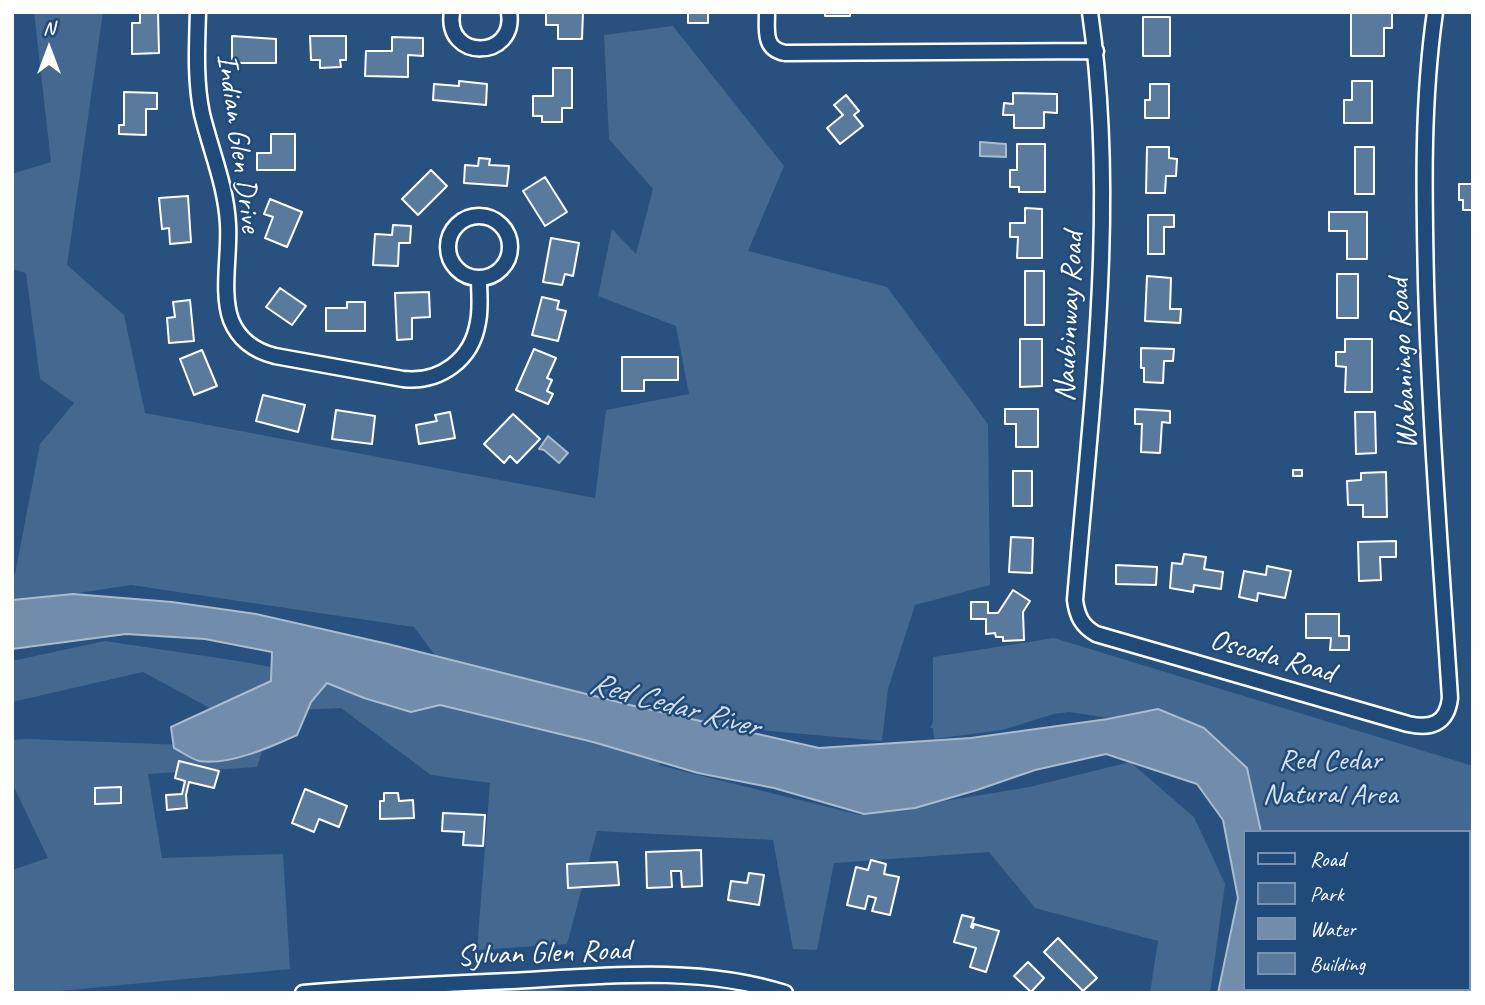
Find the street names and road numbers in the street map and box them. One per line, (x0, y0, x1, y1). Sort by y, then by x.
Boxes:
street label: Indian Glen Drive (208, 51, 268, 235)
street label: Naubinway Road (1048, 231, 1092, 403)
street label: Wabaningo Road (1382, 278, 1426, 450)
street label: Oscoda Road (1206, 622, 1338, 692)
street label: Sylvan Glen Road (456, 933, 632, 975)

